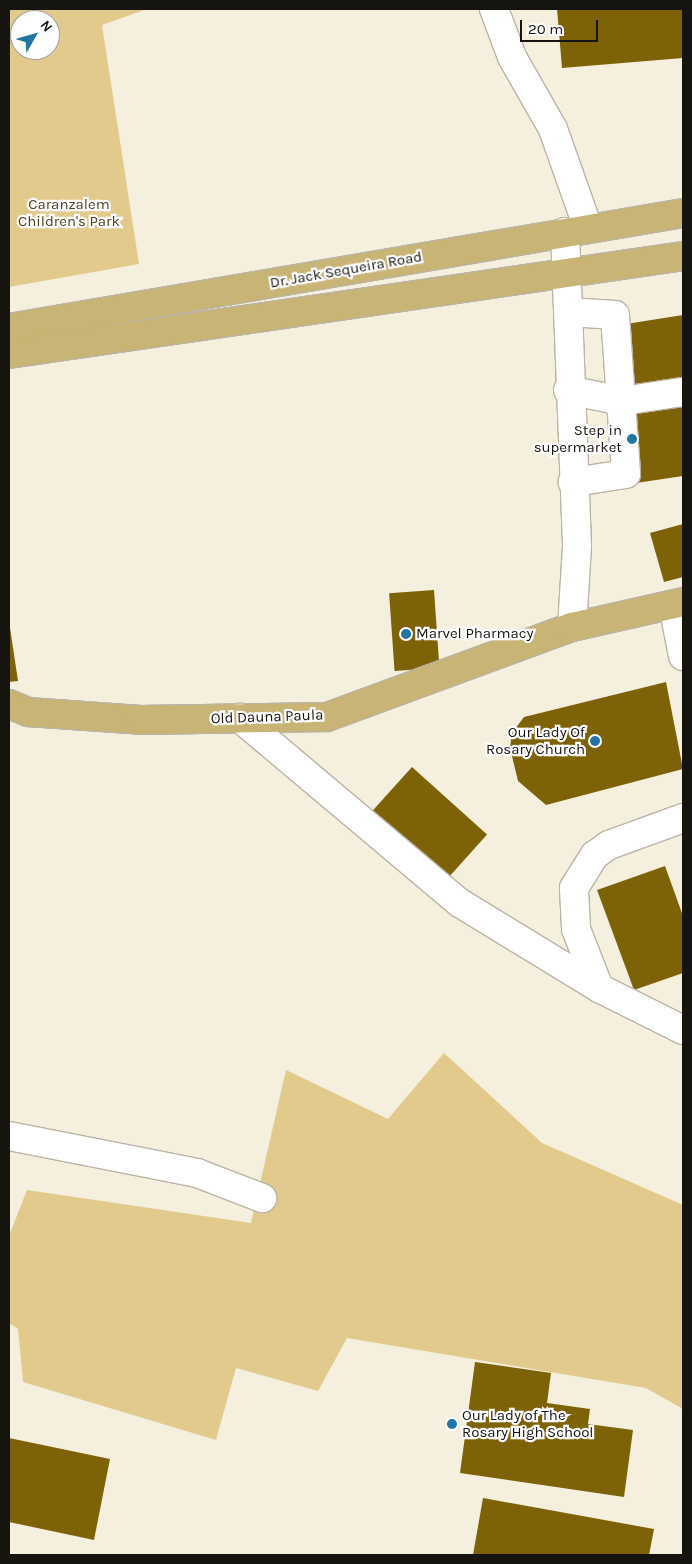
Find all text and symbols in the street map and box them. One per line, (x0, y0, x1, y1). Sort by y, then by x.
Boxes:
north arrow (10, 10, 60, 60)
scale bar (522, 10, 600, 42)
text: N (37, 17, 56, 35)
text: 20 m (528, 20, 563, 38)
park label: Caranzalem Children's Park (18, 195, 120, 230)
street label: Dr. Jack Sequeira Road (269, 248, 423, 292)
place label: Step in supermarket (534, 421, 622, 456)
marker: Step in supermarket (626, 433, 638, 445)
place label: Marvel Pharmacy (416, 625, 533, 643)
marker: Marvel Pharmacy (400, 628, 412, 640)
street label: Old Dauna Paula (210, 706, 324, 728)
place label: Our Lady Of Rosary Church (486, 723, 585, 758)
marker: Our Lady Of Rosary Church (589, 735, 601, 747)
place label: Our Lady of The Rosary High School (462, 1406, 594, 1441)
marker: Our Lady of The Rosary High School (446, 1418, 458, 1430)

